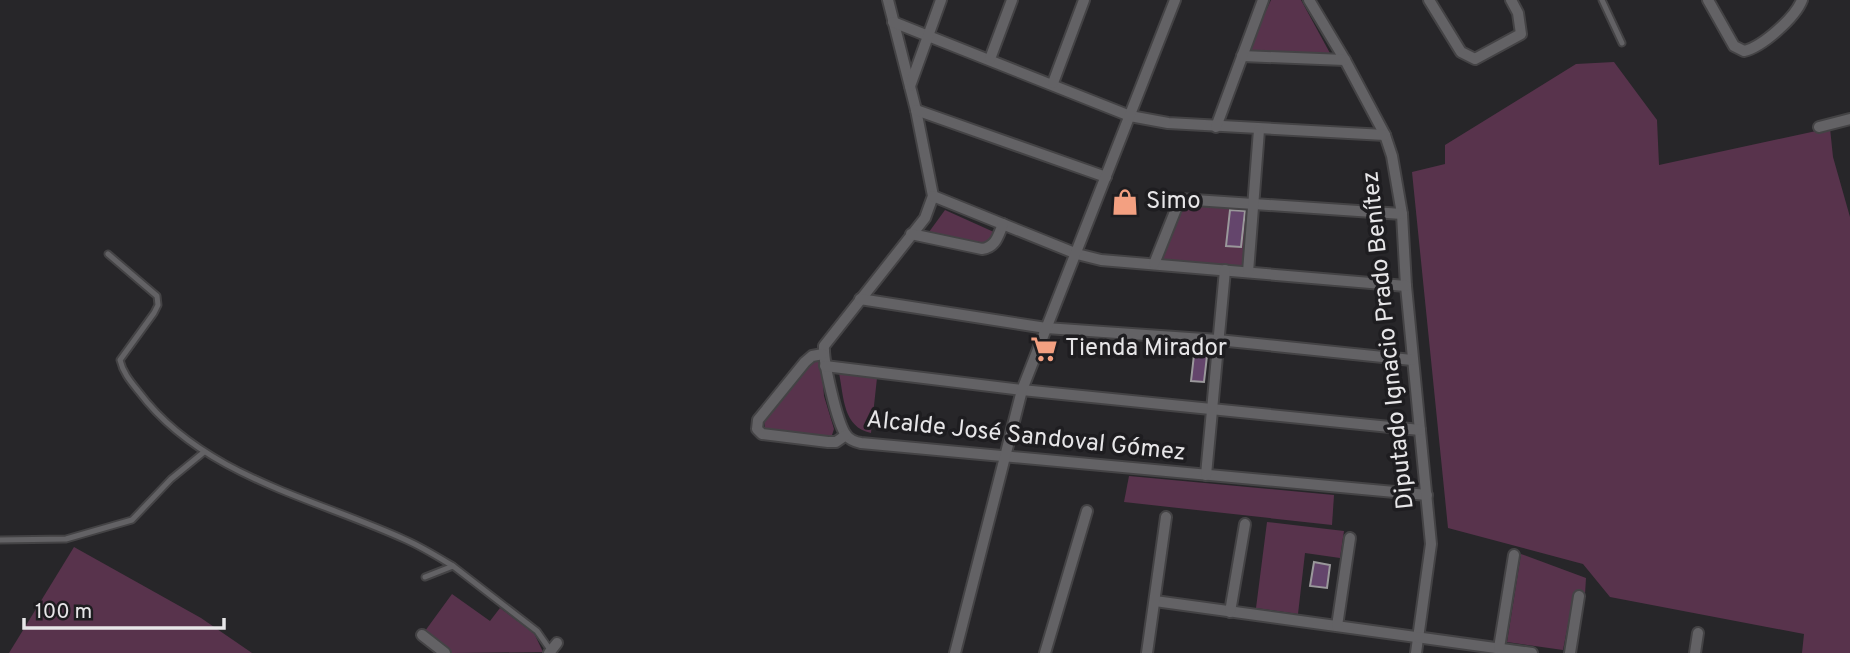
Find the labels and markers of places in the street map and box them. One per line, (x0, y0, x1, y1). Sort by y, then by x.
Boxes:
shop icon: Simo (1110, 187, 1140, 217)
place label: Simo (1146, 187, 1201, 217)
supermarket icon: Tienda Mirador (1029, 334, 1059, 364)
place label: Tienda Mirador (1065, 334, 1227, 364)

